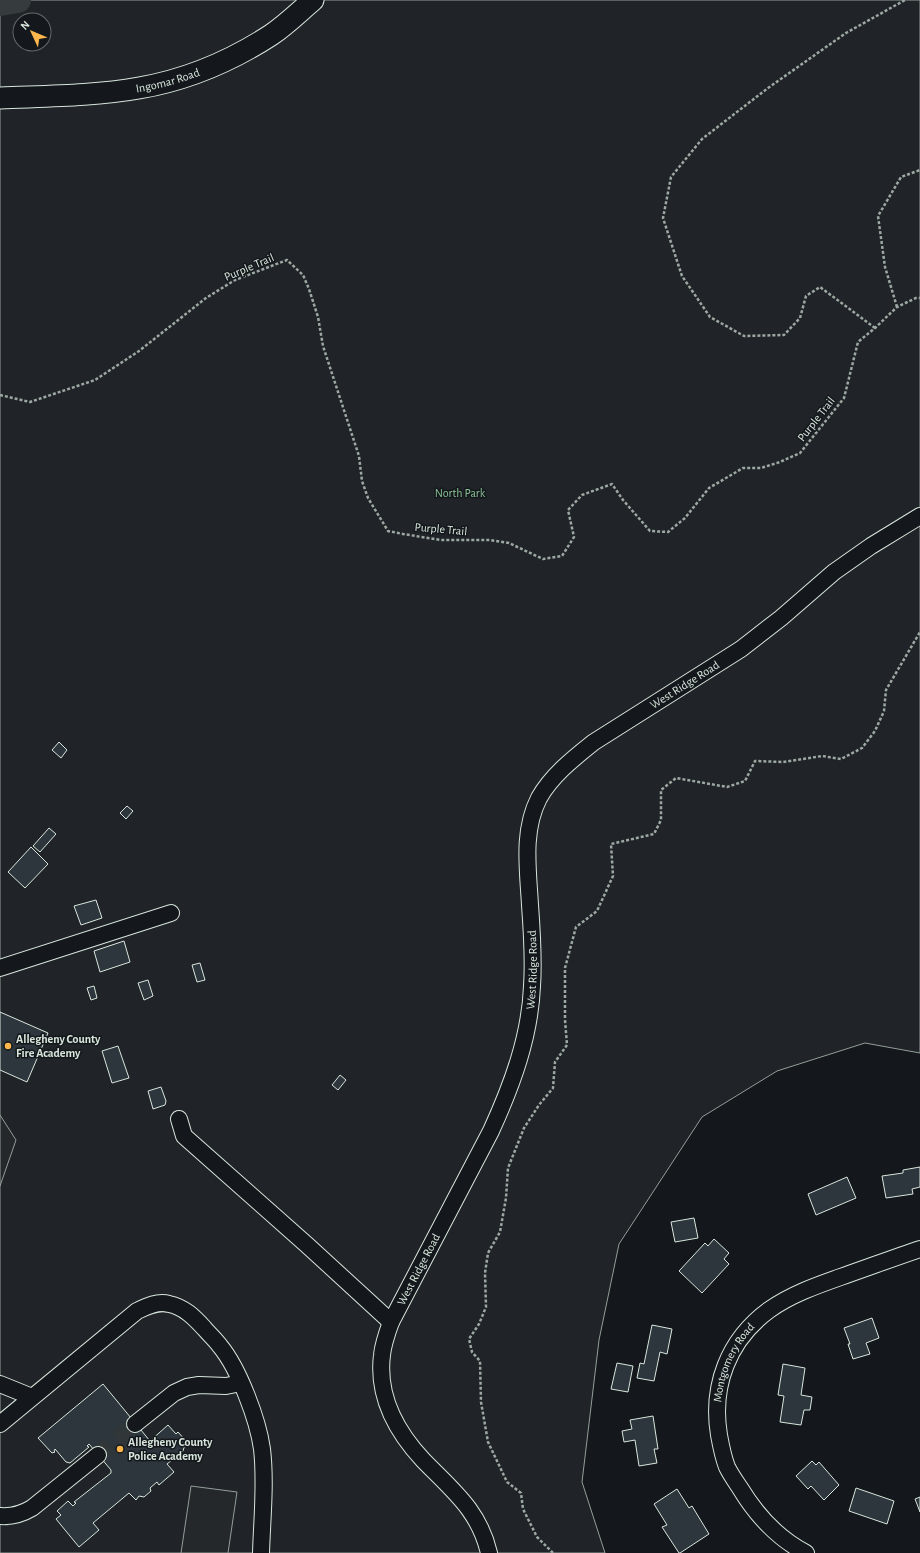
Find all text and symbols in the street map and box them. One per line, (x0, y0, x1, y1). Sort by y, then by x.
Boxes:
north arrow (12, 12, 52, 52)
text: N (19, 19, 32, 32)
street label: Ingomar Road (135, 66, 201, 94)
street label: Purple Trail (222, 251, 276, 283)
street label: Purple Trail (795, 394, 837, 444)
park label: North Park (435, 487, 486, 499)
street label: Purple Trail (414, 521, 468, 537)
street label: West Ridge Road (648, 658, 721, 711)
street label: West Ridge Road (524, 930, 539, 1010)
place label: Allegheny County Fire Academy (16, 1033, 101, 1060)
marker: Allegheny County Fire Academy (3, 1041, 13, 1051)
street label: West Ridge Road (395, 1232, 442, 1307)
street label: Montgomery Road (711, 1320, 757, 1403)
place label: Allegheny County Police Academy (128, 1436, 213, 1463)
marker: Allegheny County Police Academy (115, 1444, 125, 1454)

